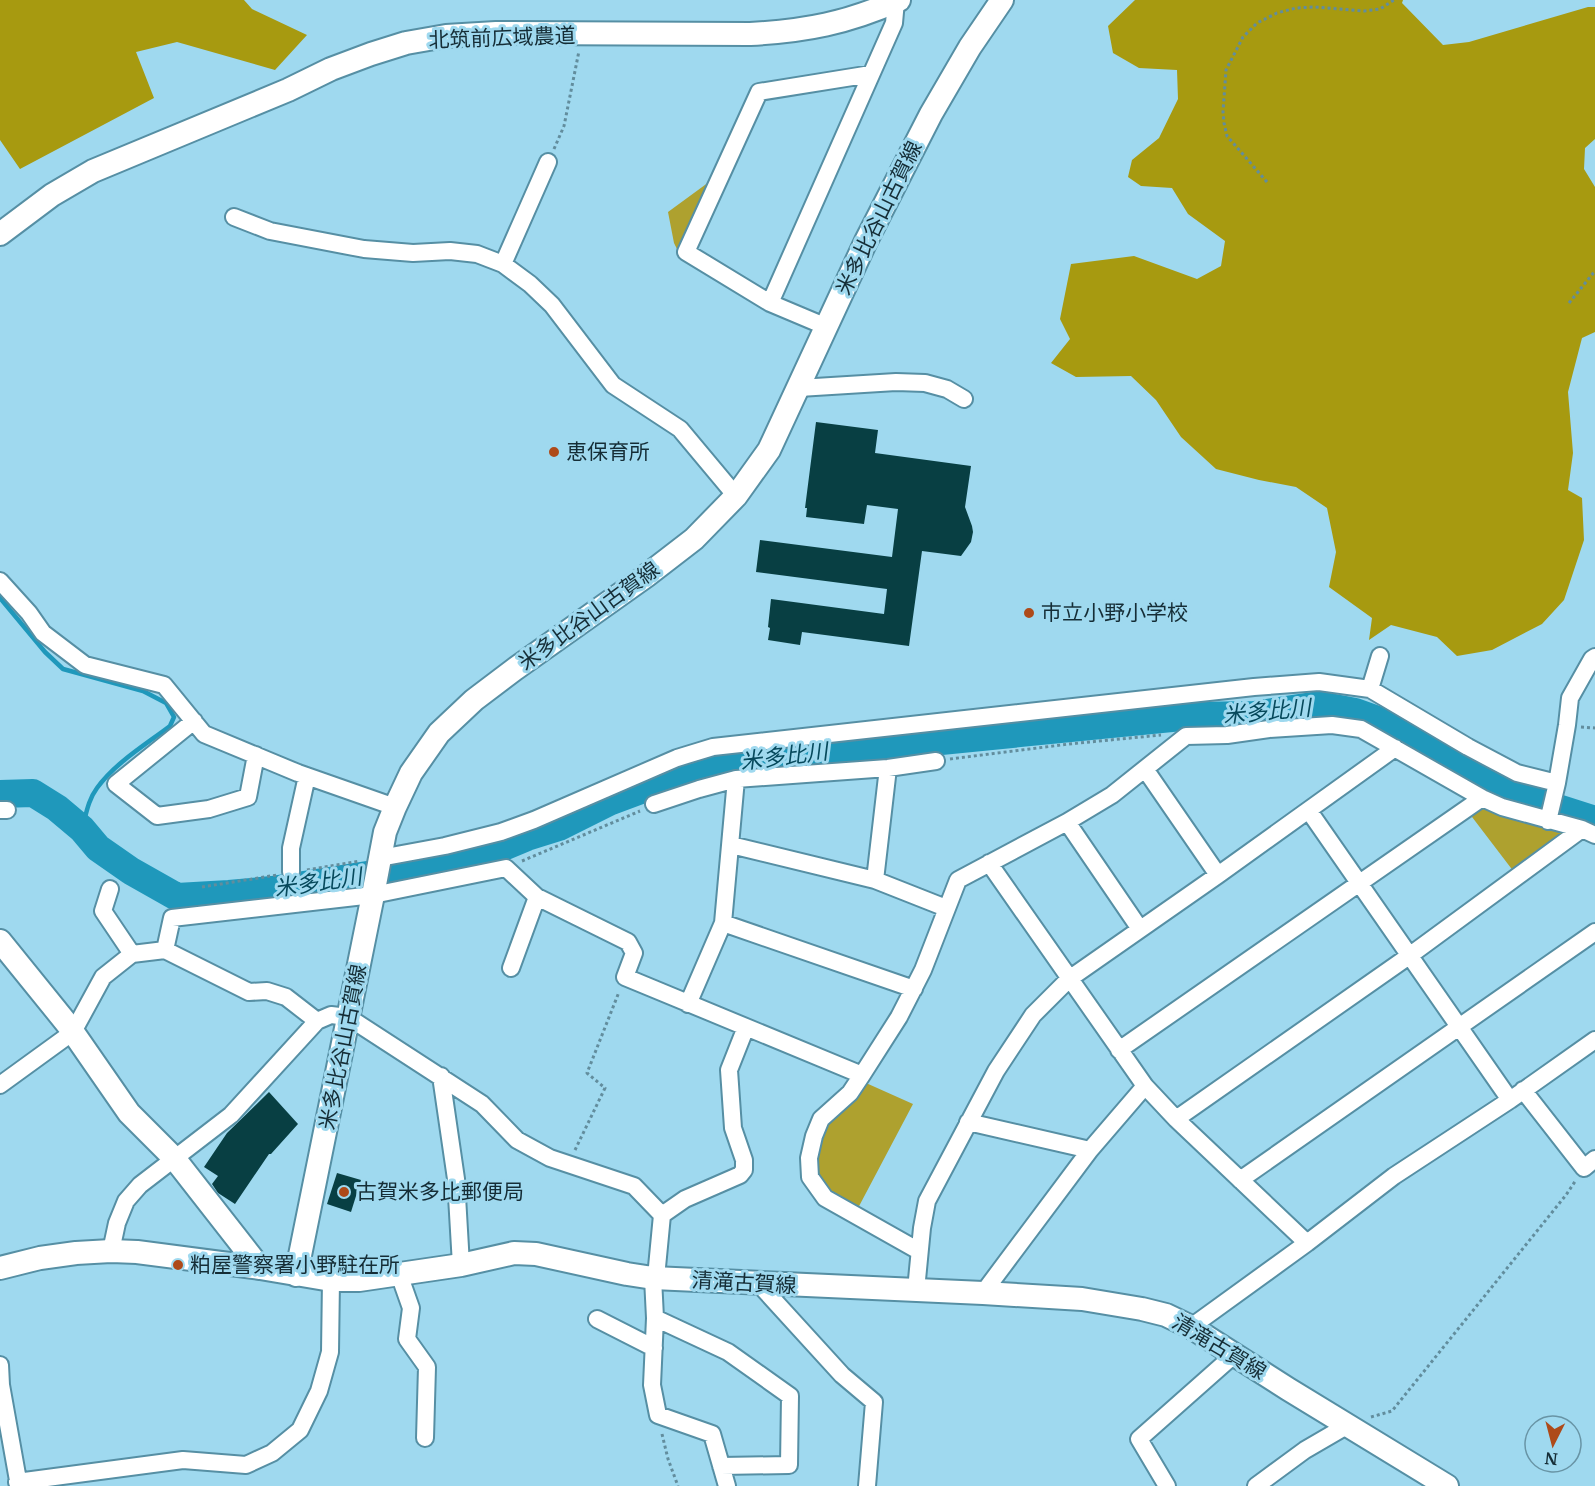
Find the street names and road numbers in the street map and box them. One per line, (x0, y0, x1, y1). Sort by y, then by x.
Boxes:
street label: 北筑前広域農道 (428, 21, 576, 54)
street label: 米多比谷山古賀線 (830, 136, 928, 299)
street label: 米多比谷山古賀線 (513, 555, 665, 676)
street label: 米多比谷山古賀線 (313, 962, 372, 1132)
street label: 清滝古賀線 (691, 1266, 797, 1299)
street label: 清滝古賀線 (1167, 1308, 1271, 1385)

